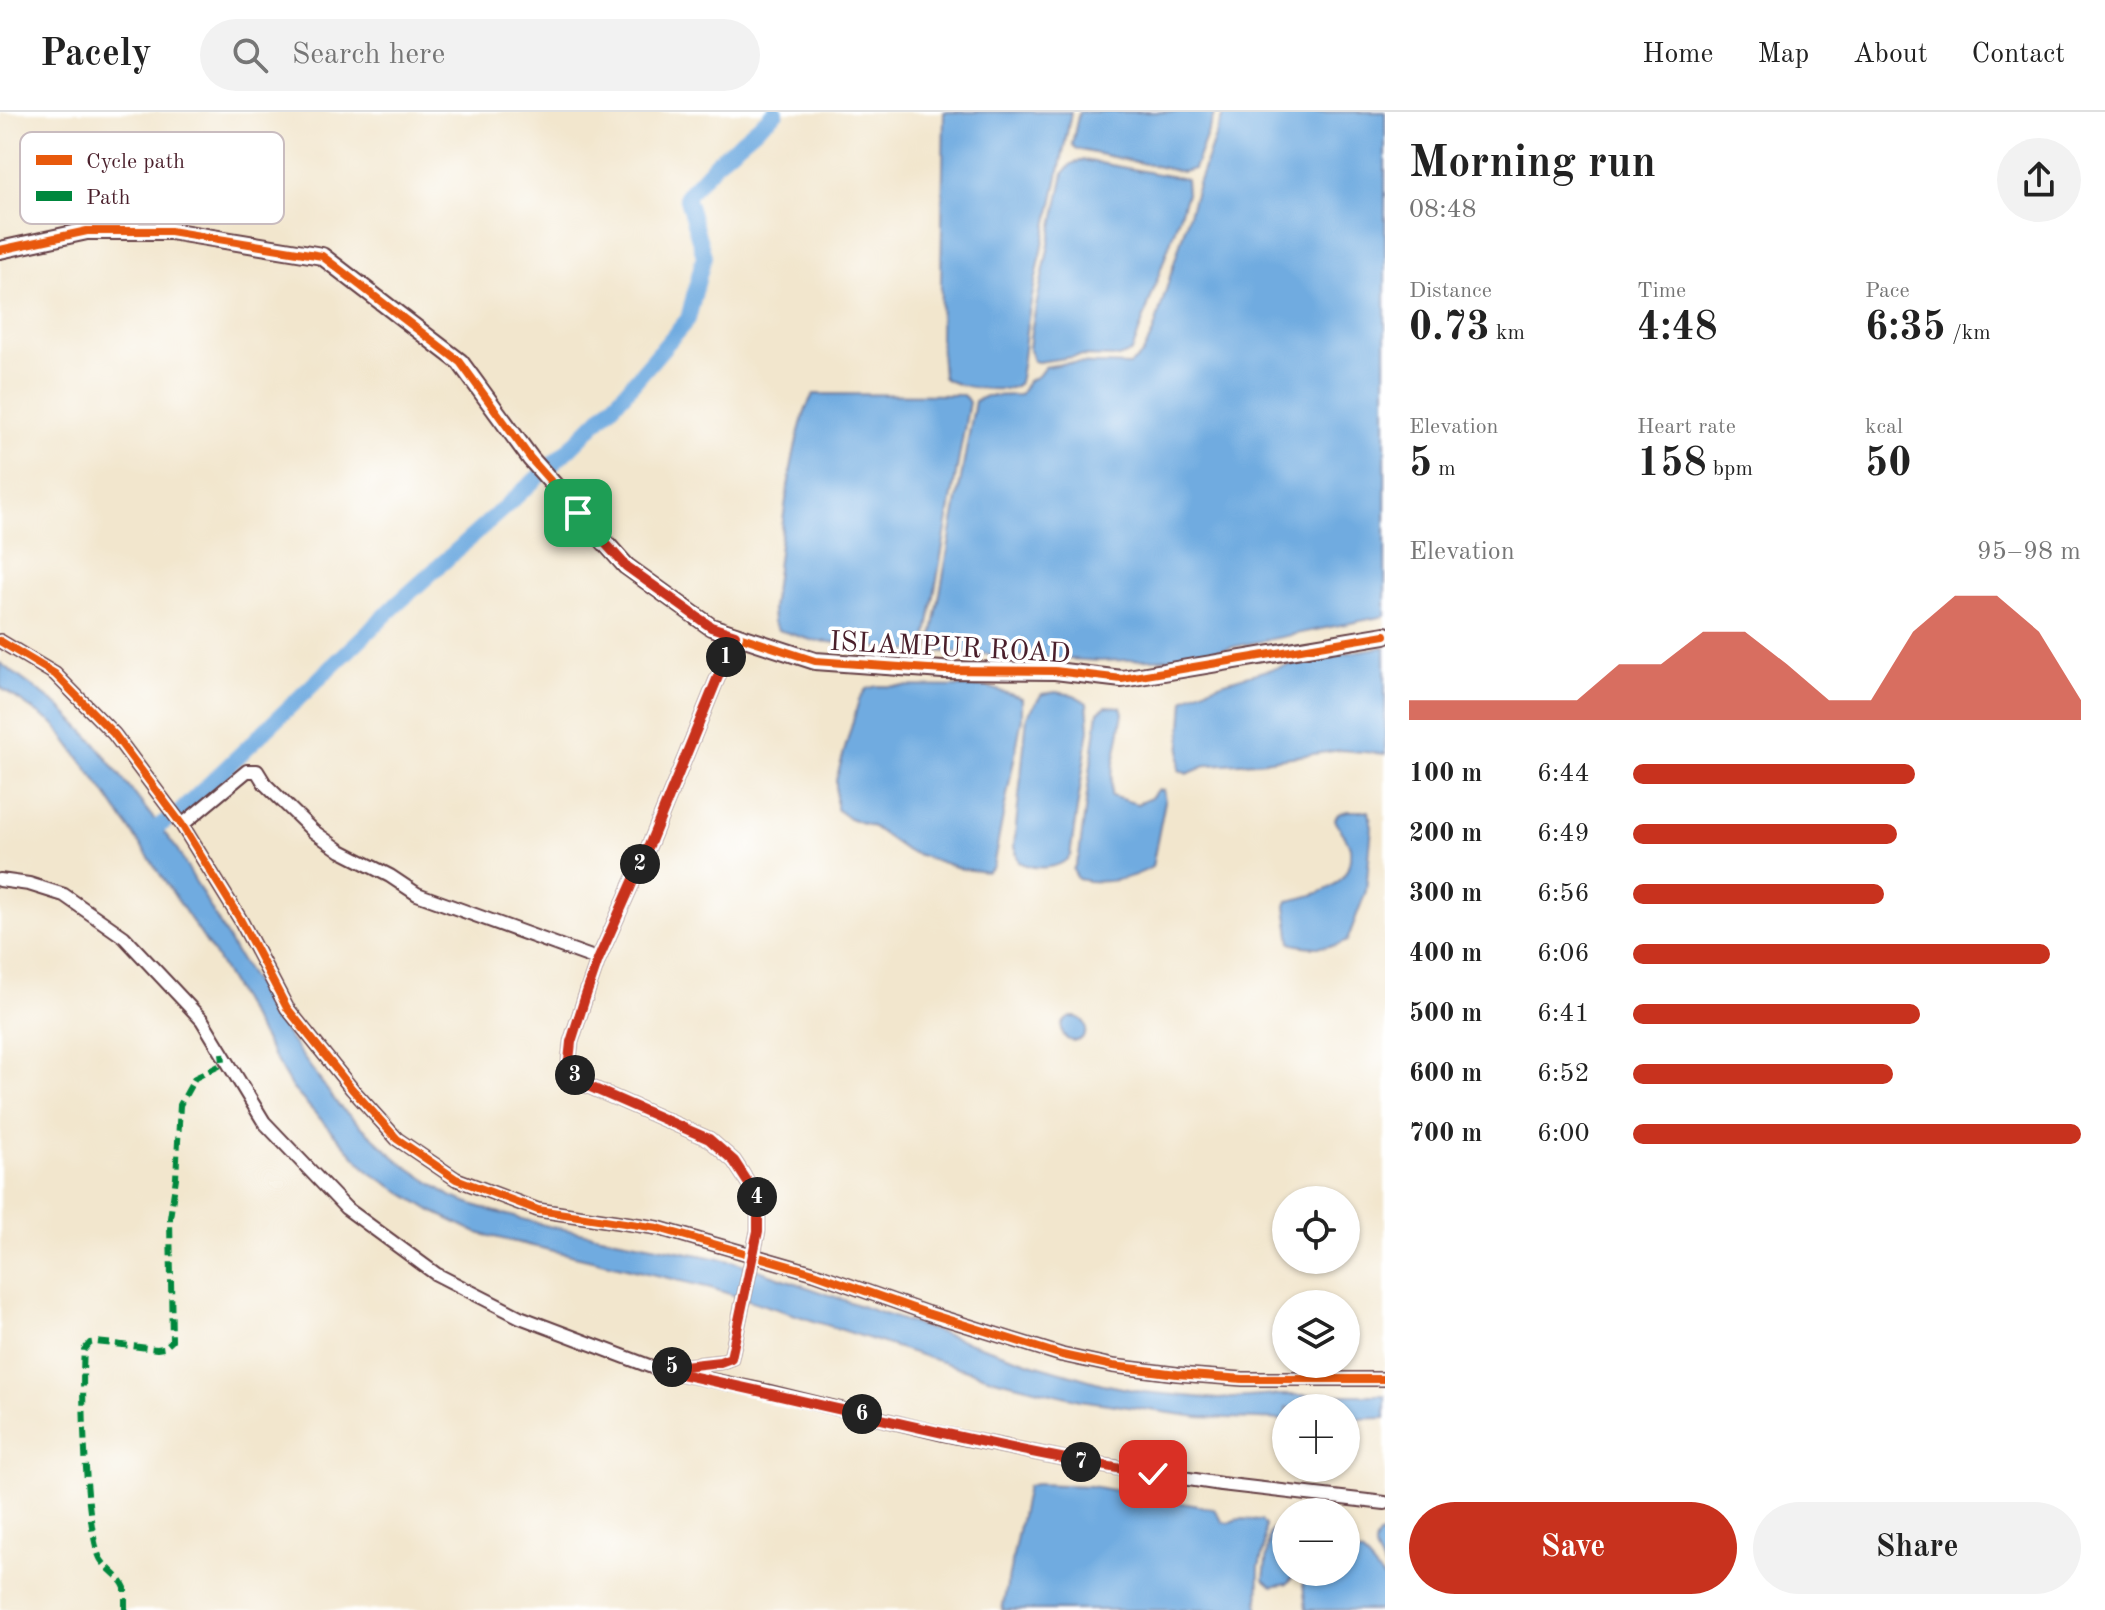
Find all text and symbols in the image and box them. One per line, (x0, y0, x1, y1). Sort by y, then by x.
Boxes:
search box (200, 19, 760, 91)
icon: search (228, 33, 272, 77)
text: Pacely (40, 36, 152, 74)
text: Search here (292, 40, 445, 70)
text: Home (1642, 41, 1713, 69)
text: Map (1757, 41, 1809, 69)
text: About (1853, 41, 1928, 69)
text: Contact (1972, 41, 2065, 69)
legend (20, 132, 284, 224)
button: share (1997, 138, 2081, 222)
text: Morning run (1409, 142, 1656, 186)
text: Cycle path (86, 151, 185, 173)
text: Path (86, 187, 131, 209)
text: 08:48 (1409, 197, 1477, 223)
text: Distance (1409, 280, 1492, 302)
text: Time (1637, 280, 1686, 302)
text: Pace (1865, 280, 1910, 302)
text: 0.73 (1409, 309, 1490, 349)
text: 4:48 (1637, 309, 1718, 349)
text: 6:35 (1865, 309, 1946, 349)
text: km (1490, 322, 1525, 344)
text: /km (1946, 322, 1991, 344)
text: Elevation (1409, 416, 1499, 438)
text: Heart rate (1637, 416, 1736, 438)
text: kcal (1865, 416, 1903, 438)
text: 5 (1409, 445, 1432, 485)
text: 158 (1637, 445, 1707, 485)
text: 50 (1865, 445, 1911, 485)
text: m (1432, 458, 1456, 480)
text: bpm (1707, 458, 1753, 480)
pin (544, 479, 612, 547)
icon: arrive (556, 491, 600, 535)
text: Elevation (1409, 539, 1515, 565)
text: 95–98 m (1977, 539, 2081, 565)
street label: ISLAMPUR ROAD (829, 629, 1071, 669)
pin: 1 (706, 637, 746, 677)
text: 1 (720, 646, 732, 668)
text: 100 m (1409, 761, 1482, 787)
text: 6:44 (1537, 761, 1590, 787)
text: 200 m (1409, 821, 1482, 847)
text: 6:49 (1537, 821, 1590, 847)
pin: 2 (620, 844, 660, 884)
text: 2 (634, 853, 646, 875)
text: 300 m (1409, 881, 1482, 907)
text: 6:56 (1537, 881, 1590, 907)
text: 400 m (1409, 941, 1482, 967)
text: 6:06 (1537, 941, 1590, 967)
text: 500 m (1409, 1001, 1482, 1027)
text: 6:41 (1537, 1001, 1590, 1027)
pin: 3 (555, 1055, 595, 1095)
text: 600 m (1409, 1061, 1482, 1087)
text: 6:52 (1537, 1061, 1590, 1087)
text: 3 (569, 1064, 581, 1086)
text: 700 m (1409, 1121, 1482, 1147)
text: 6:00 (1537, 1121, 1590, 1147)
pin: 4 (737, 1177, 777, 1217)
text: 4 (751, 1186, 763, 1208)
map controls (1272, 1186, 1360, 1586)
button: locate (1272, 1186, 1360, 1274)
button: layers (1272, 1290, 1360, 1378)
pin: 5 (652, 1347, 692, 1387)
text: 5 (666, 1356, 678, 1378)
pin: 6 (842, 1394, 882, 1434)
button: + (1272, 1394, 1360, 1482)
text: 6 (856, 1403, 868, 1425)
pin (1119, 1440, 1187, 1508)
pin: 7 (1061, 1442, 1101, 1482)
text: 7 (1075, 1451, 1087, 1473)
icon: check (1131, 1452, 1175, 1496)
button: − (1272, 1498, 1360, 1586)
button: Save (1409, 1502, 1737, 1594)
button: Share (1753, 1502, 2081, 1594)

